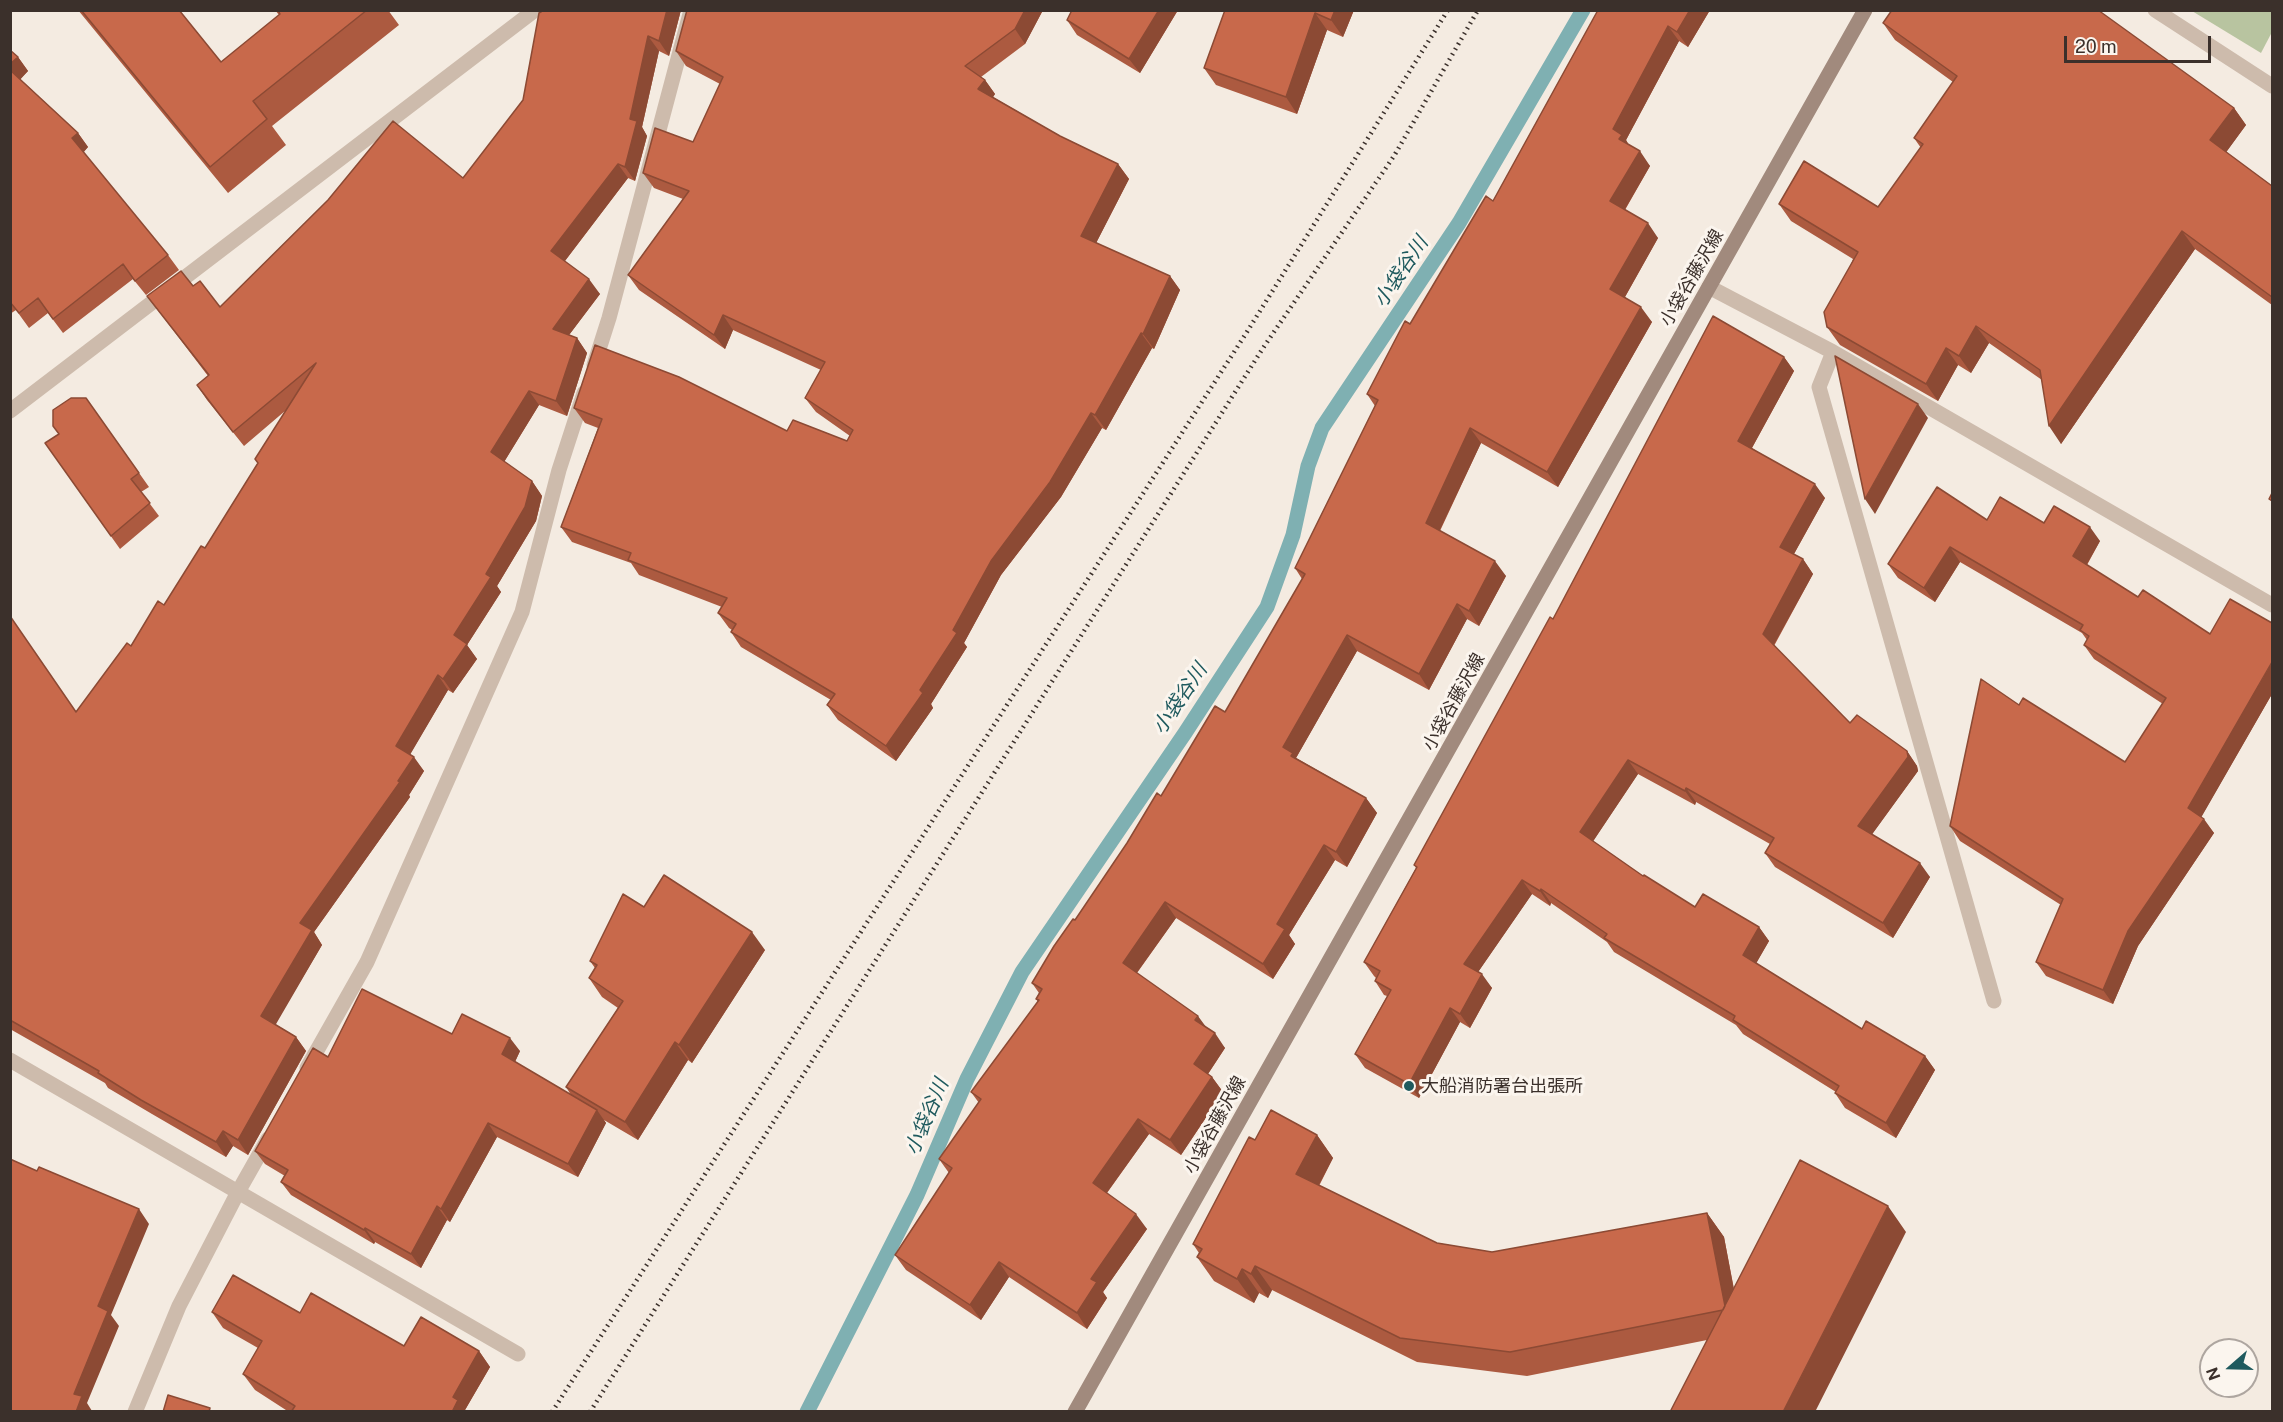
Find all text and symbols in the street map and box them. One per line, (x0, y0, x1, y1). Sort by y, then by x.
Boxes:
scale bar (2067, 24, 2214, 62)
text: 20 m (2075, 36, 2117, 57)
street label: 小袋谷藤沢線 (1656, 226, 1728, 330)
water label: 小袋谷川 (1369, 232, 1433, 312)
street label: 小袋谷藤沢線 (1418, 650, 1490, 754)
water label: 小袋谷川 (1148, 659, 1212, 739)
street label: 小袋谷藤沢線 (1179, 1073, 1251, 1177)
water label: 小袋谷川 (900, 1075, 954, 1159)
place label: 大船消防署台出張所 (1421, 1075, 1583, 1097)
marker: 大船消防署台出張所 (1402, 1079, 1416, 1093)
north arrow (2199, 1338, 2259, 1398)
text: N (2202, 1365, 2225, 1383)

